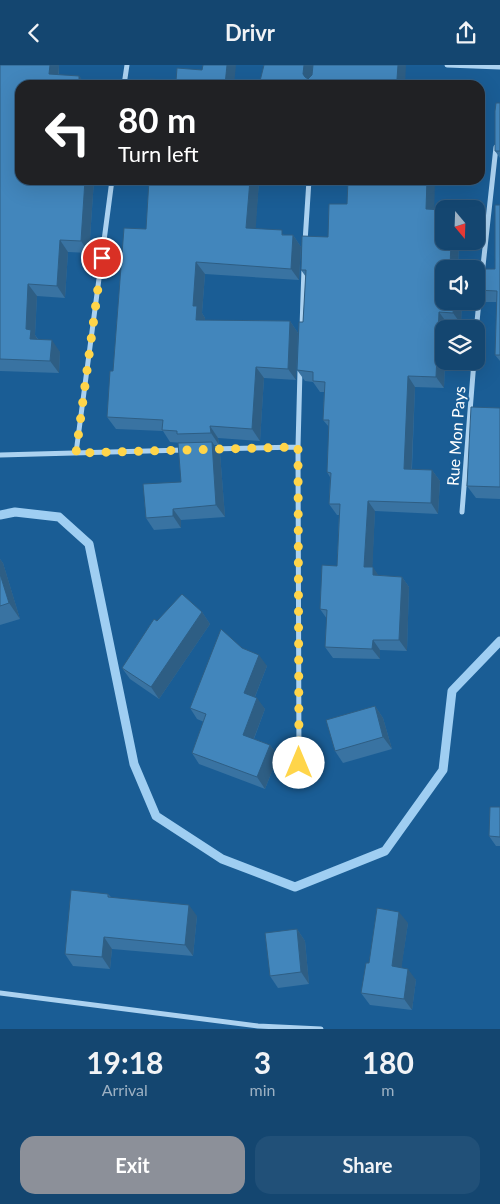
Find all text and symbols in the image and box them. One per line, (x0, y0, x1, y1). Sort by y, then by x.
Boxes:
icon: back (20, 19, 48, 47)
text: Drivr (225, 19, 275, 46)
icon: share (452, 19, 480, 47)
text: 80 m (118, 98, 196, 140)
icon: left (35, 100, 100, 165)
text: Turn left (118, 140, 199, 167)
north arrow (435, 200, 485, 250)
map controls (435, 200, 485, 370)
pin (81, 237, 123, 279)
icon: arrive (88, 244, 116, 272)
button: sound (435, 260, 485, 310)
button: layers (435, 320, 485, 370)
street label: Rue Mon Pays (443, 385, 468, 487)
position arrow (272, 736, 324, 788)
text: 19:18 (86, 1044, 163, 1080)
text: 3 (254, 1044, 271, 1080)
text: 180 (362, 1044, 414, 1080)
text: Arrival (102, 1080, 148, 1099)
text: min (250, 1080, 276, 1099)
text: m (381, 1080, 394, 1099)
button: Exit (20, 1136, 245, 1194)
button: Share (255, 1136, 480, 1194)

